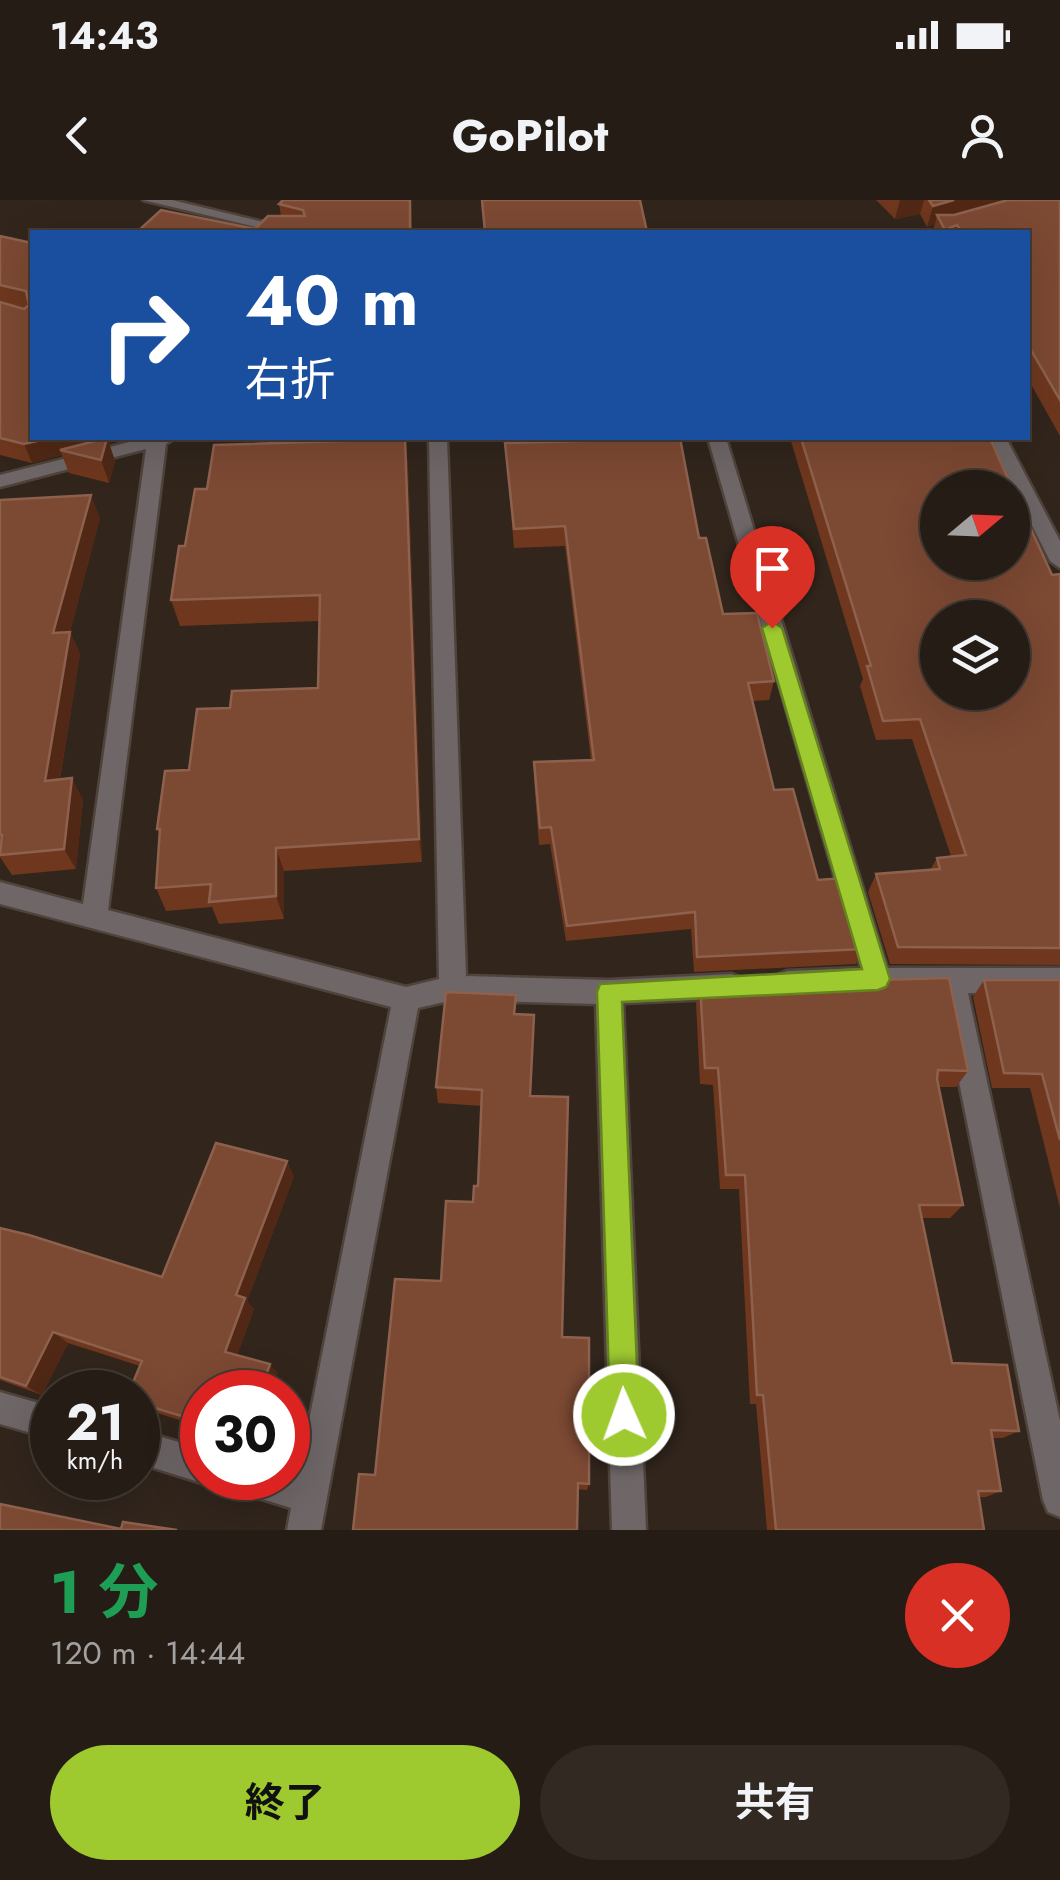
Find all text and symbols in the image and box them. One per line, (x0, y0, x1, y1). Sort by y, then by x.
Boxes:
text: 14:43 (50, 8, 158, 63)
text: GoPilot (452, 103, 608, 168)
icon: back (50, 108, 105, 163)
icon: person (955, 108, 1010, 163)
text: 40 m (245, 250, 419, 351)
icon: right (80, 270, 210, 400)
text: 右折 (245, 347, 335, 412)
north arrow (920, 470, 1030, 580)
map controls (920, 470, 1030, 710)
pin (730, 526, 815, 629)
icon: arrive (745, 541, 800, 596)
button: layers (920, 600, 1030, 710)
position arrow (572, 1363, 676, 1467)
speed limit sign: 30 (180, 1370, 310, 1500)
text: 21 (66, 1386, 124, 1459)
text: km/h (67, 1442, 123, 1478)
text: 1 分 (50, 1549, 159, 1636)
button: close (905, 1563, 1010, 1668)
text: 120 m · 14:44 (50, 1630, 245, 1676)
button: 終了 (50, 1745, 520, 1860)
button: 共有 (540, 1745, 1010, 1860)

